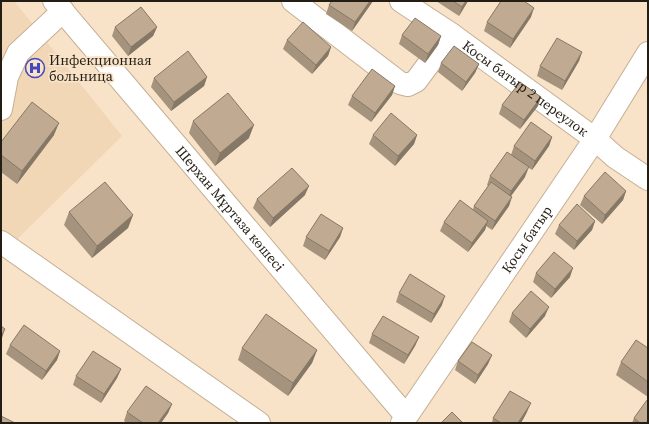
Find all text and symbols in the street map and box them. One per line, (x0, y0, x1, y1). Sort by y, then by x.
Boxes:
street label: Косы батыр 2 переулок (458, 36, 593, 141)
place label: Инфекционная больница (49, 50, 152, 86)
hospital icon: Инфекционная больница (24, 57, 46, 79)
street label: Шерхан Мұртаза көшесі (171, 141, 289, 276)
street label: Қосы батыр (497, 202, 557, 277)

